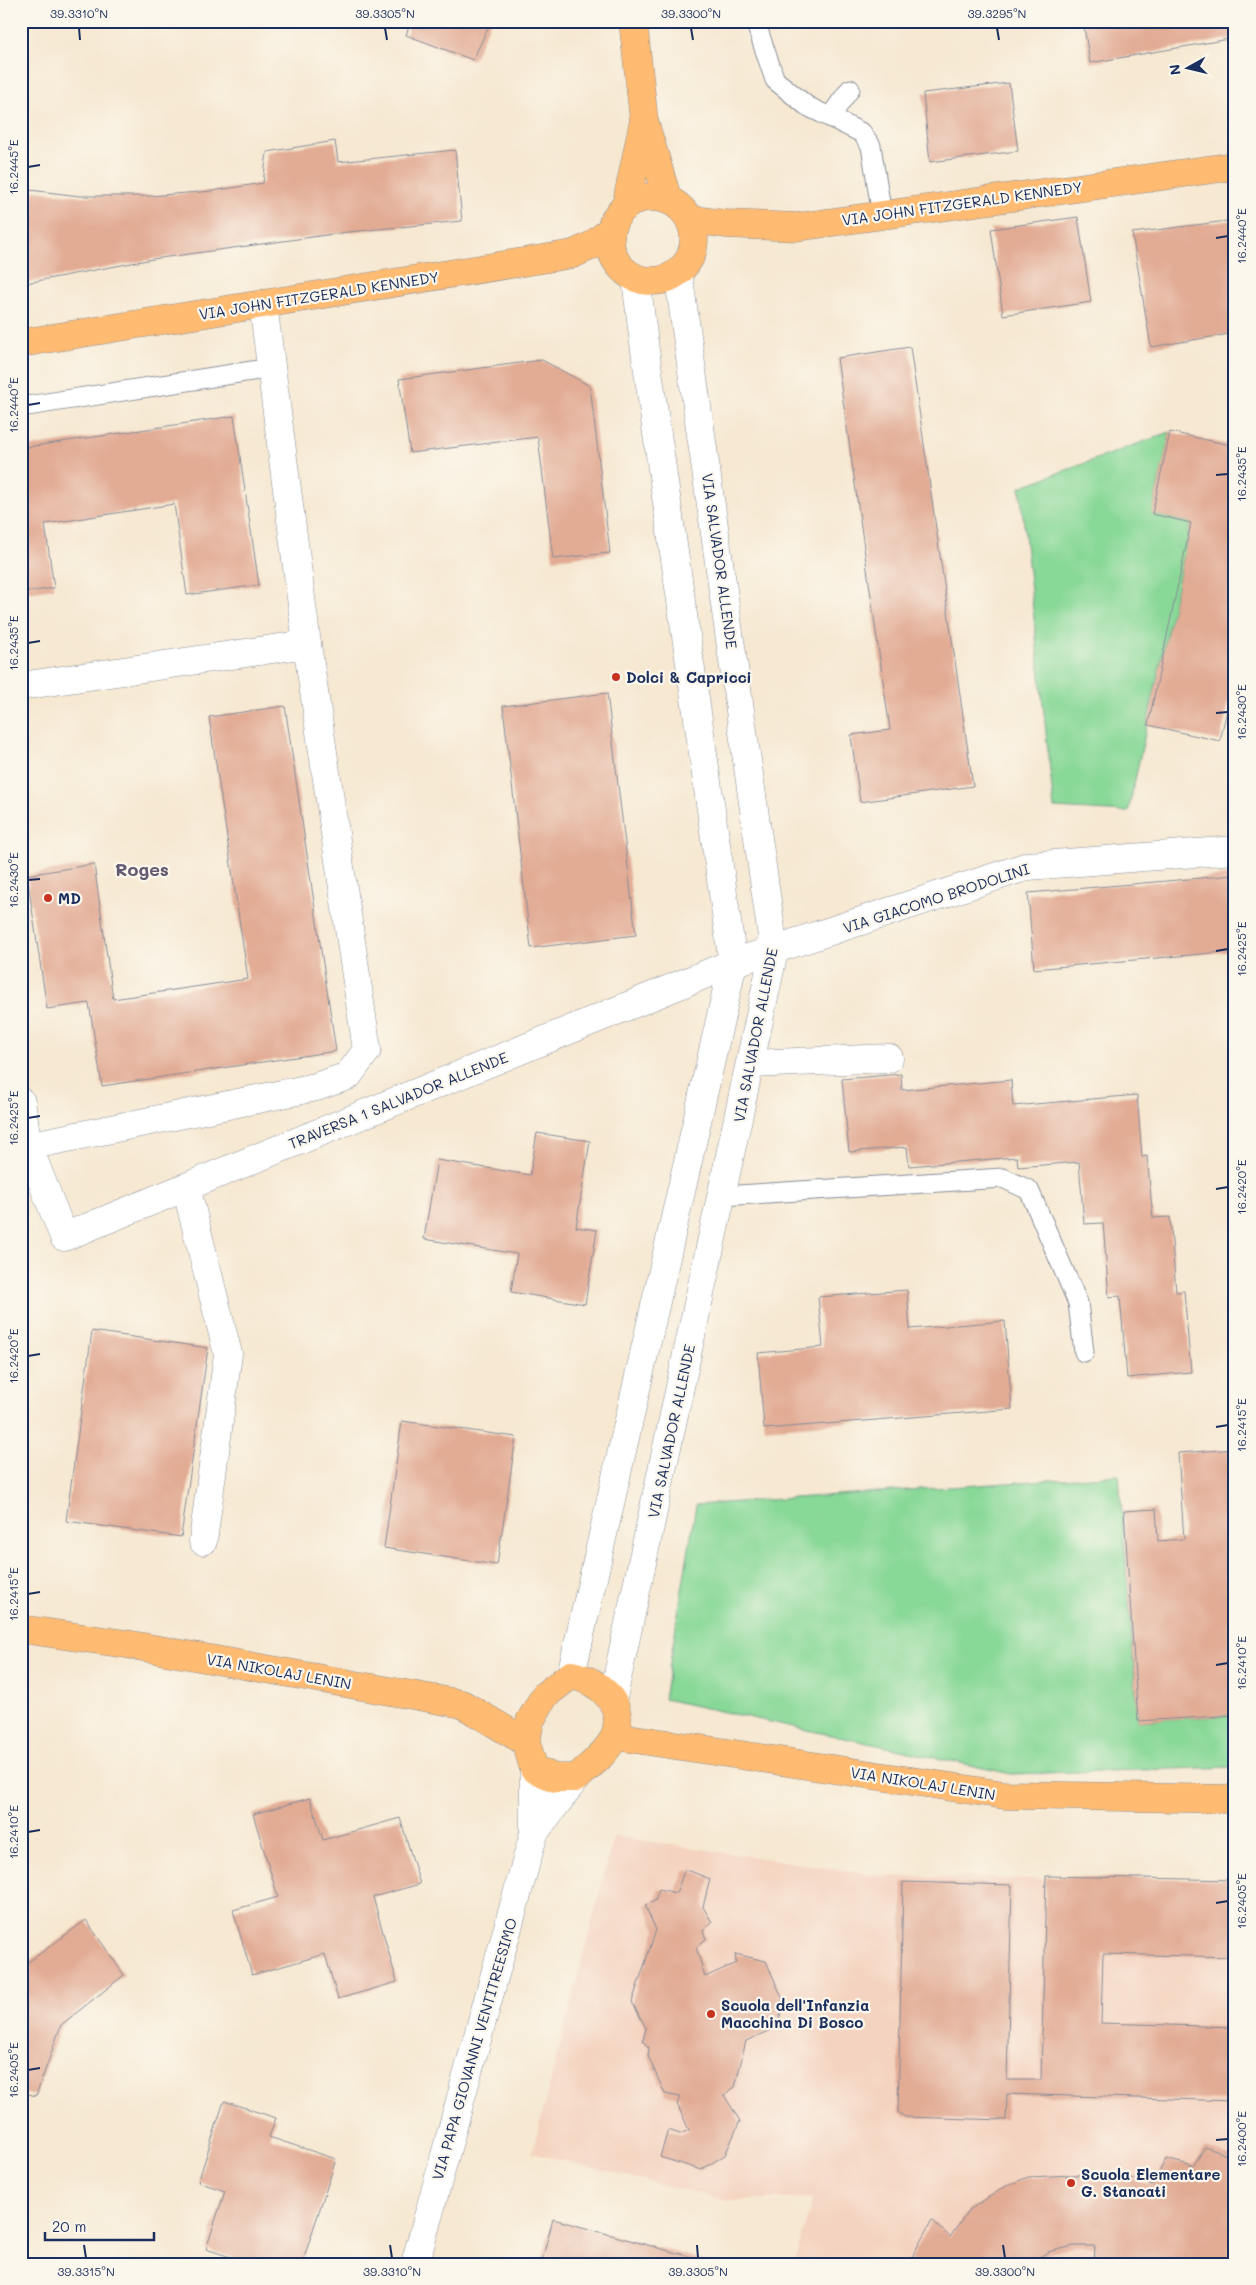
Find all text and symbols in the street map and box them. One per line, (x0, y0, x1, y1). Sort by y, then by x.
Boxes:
text: 39.3310°N (50, 5, 108, 21)
text: 39.3305°N (355, 5, 415, 21)
text: 39.3300°N (661, 5, 721, 21)
text: 39.3295°N (968, 5, 1026, 21)
north arrow (1164, 42, 1214, 92)
text: N (1164, 63, 1185, 76)
text: 16.2445°E (5, 139, 21, 195)
street label: VIA JOHN FITZGERALD KENNEDY (840, 176, 1084, 230)
text: 16.2440°E (1233, 208, 1249, 264)
street label: VIA JOHN FITZGERALD KENNEDY (198, 266, 440, 324)
text: 16.2440°E (5, 377, 21, 433)
text: 16.2435°E (1233, 446, 1249, 502)
street label: VIA SALVADOR ALLENDE (698, 472, 742, 651)
text: 16.2435°E (5, 615, 21, 671)
place label: Dolci & Capricci (626, 667, 752, 687)
marker: Dolci & Capricci (610, 671, 622, 683)
text: 16.2430°E (1233, 684, 1249, 740)
text: 16.2430°E (5, 852, 21, 908)
district label: Roges (115, 857, 169, 881)
street label: VIA GIACOMO BRODOLINI (840, 858, 1032, 938)
place label: MD (58, 888, 81, 908)
marker: MD (42, 892, 54, 904)
text: 16.2425°E (1233, 921, 1249, 977)
street label: VIA SALVADOR ALLENDE (728, 946, 782, 1124)
street label: TRAVERSA 1 SALVADOR ALLENDE (285, 1047, 511, 1153)
text: 16.2425°E (5, 1090, 21, 1146)
text: 16.2420°E (1233, 1159, 1249, 1215)
text: 16.2420°E (5, 1328, 21, 1384)
street label: VIA SALVADOR ALLENDE (643, 1342, 699, 1520)
text: 16.2415°E (1233, 1398, 1249, 1452)
text: 16.2415°E (5, 1567, 21, 1621)
text: 16.2410°E (1233, 1636, 1249, 1690)
street label: VIA NIKOLAJ LENIN (205, 1648, 353, 1694)
street label: VIA NIKOLAJ LENIN (849, 1762, 997, 1804)
text: 16.2410°E (5, 1805, 21, 1859)
text: 16.2405°E (1233, 1873, 1249, 1929)
street label: VIA PAPA GIOVANNI VENTITREESIMO (427, 1915, 521, 2182)
place label: Scuola dell'Infanzia Macchina Di Bosco (721, 1995, 870, 2032)
marker: Scuola dell'Infanzia Macchina Di Bosco (705, 2008, 717, 2020)
text: 16.2405°E (5, 2042, 21, 2098)
text: 16.2400°E (1233, 2111, 1249, 2167)
place label: Scuola Elementare G. Stancati (1081, 2164, 1220, 2201)
marker: Scuola Elementare G. Stancati (1065, 2177, 1077, 2189)
scale bar (45, 2210, 154, 2242)
text: 20 m (52, 2216, 86, 2236)
text: 39.3315°N (57, 2263, 115, 2279)
text: 39.3310°N (363, 2263, 421, 2279)
text: 39.3305°N (668, 2263, 728, 2279)
text: 39.3300°N (975, 2263, 1035, 2279)

